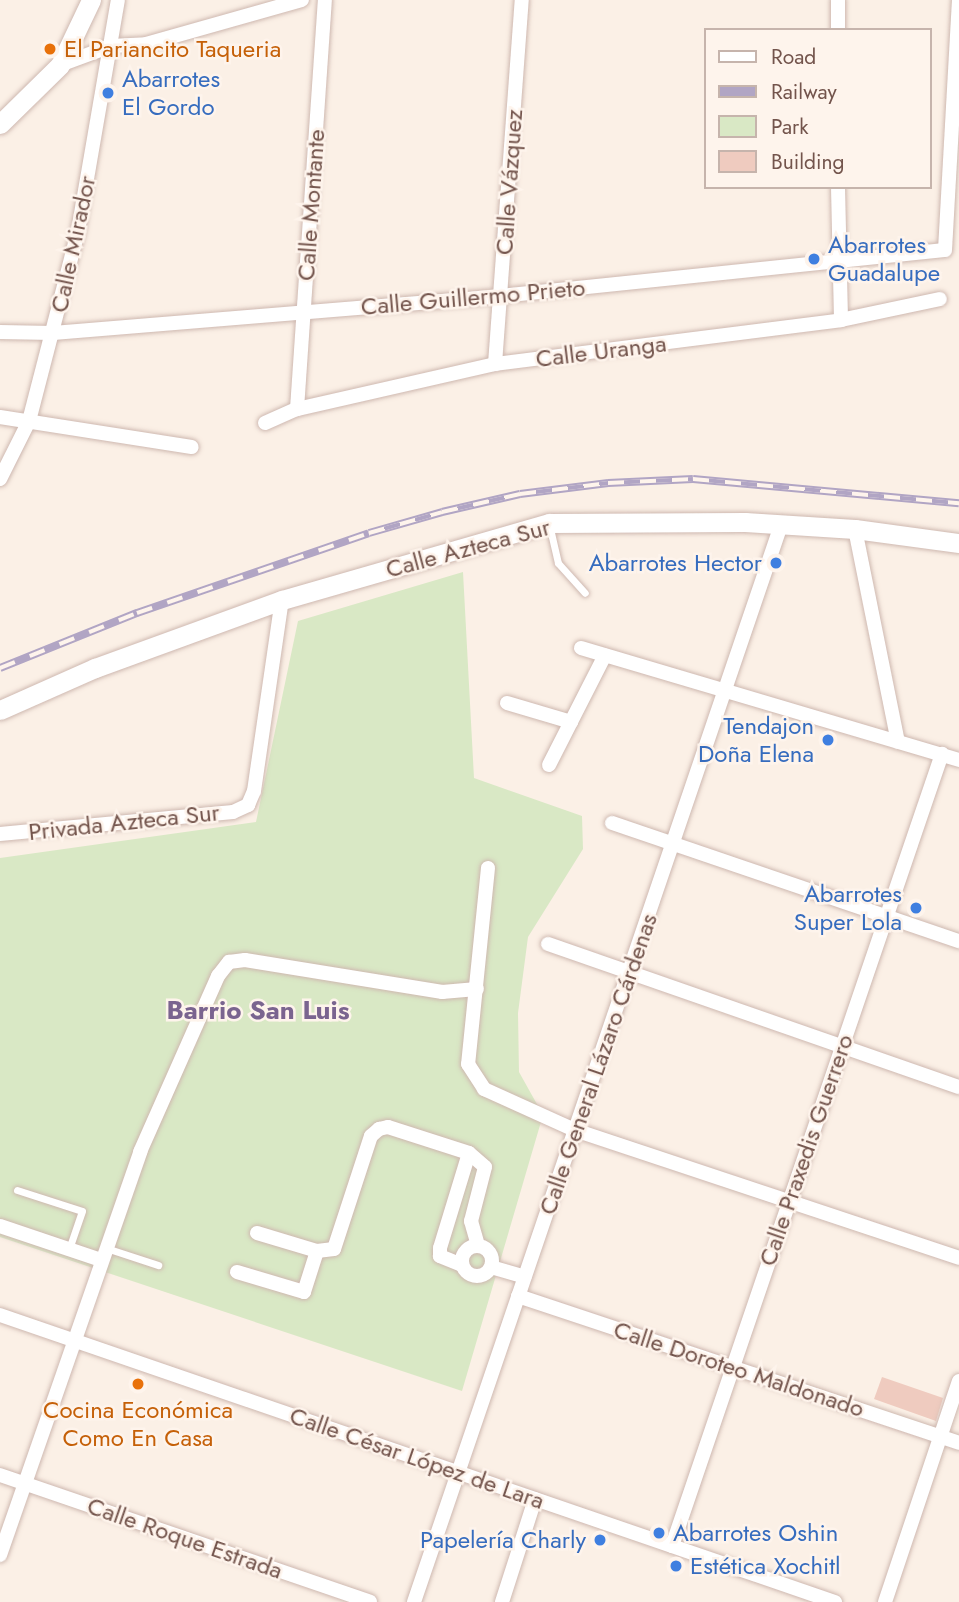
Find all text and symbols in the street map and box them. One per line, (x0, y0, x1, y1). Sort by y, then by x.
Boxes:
legend (704, 28, 931, 189)
place label: El Pariancito Taqueria (64, 35, 281, 63)
marker: El Pariancito Taqueria (42, 41, 58, 57)
text: Road (771, 42, 816, 72)
place label: Abarrotes El Gordo (122, 65, 220, 121)
text: Railway (771, 77, 837, 107)
marker: Abarrotes El Gordo (100, 85, 116, 101)
street label: Calle Vázquez (490, 108, 528, 256)
text: Park (771, 112, 808, 142)
street label: Calle Montante (291, 128, 331, 282)
text: Building (771, 147, 844, 177)
street label: Calle Mirador (44, 173, 102, 315)
place label: Abarrotes Guadalupe (828, 231, 940, 287)
marker: Abarrotes Guadalupe (806, 251, 822, 267)
street label: Calle Guillermo Prieto (360, 273, 586, 321)
street label: Calle Uranga (534, 329, 668, 373)
street label: Calle Azteca Sur (383, 512, 553, 584)
place label: Abarrotes Hector (589, 549, 762, 577)
marker: Abarrotes Hector (768, 555, 784, 571)
place label: Tendajon Doña Elena (698, 712, 814, 768)
marker: Tendajon Doña Elena (820, 732, 836, 748)
street label: Privada Azteca Sur (27, 798, 221, 846)
place label: Abarrotes Super Lola (794, 880, 902, 936)
marker: Abarrotes Super Lola (908, 900, 924, 916)
street label: Calle General Lázaro Cárdenas (533, 910, 663, 1218)
district label: Barrio San Luis (166, 995, 350, 1027)
street label: Calle Praxedis Guerrero (753, 1030, 859, 1270)
street label: Calle Doroteo Maldonado (610, 1315, 868, 1423)
marker: Cocina Económica Como En Casa (130, 1376, 146, 1392)
place label: Cocina Económica Como En Casa (43, 1396, 233, 1452)
street label: Calle César López de Lara (286, 1401, 548, 1515)
street label: Calle Roque Estrada (84, 1491, 286, 1585)
place label: Abarrotes Oshin (673, 1519, 838, 1547)
marker: Abarrotes Oshin (651, 1525, 667, 1541)
place label: Papelería Charly (420, 1526, 586, 1554)
marker: Papelería Charly (592, 1532, 608, 1548)
place label: Estética Xochitl (690, 1552, 841, 1580)
marker: Estética Xochitl (668, 1558, 684, 1574)

